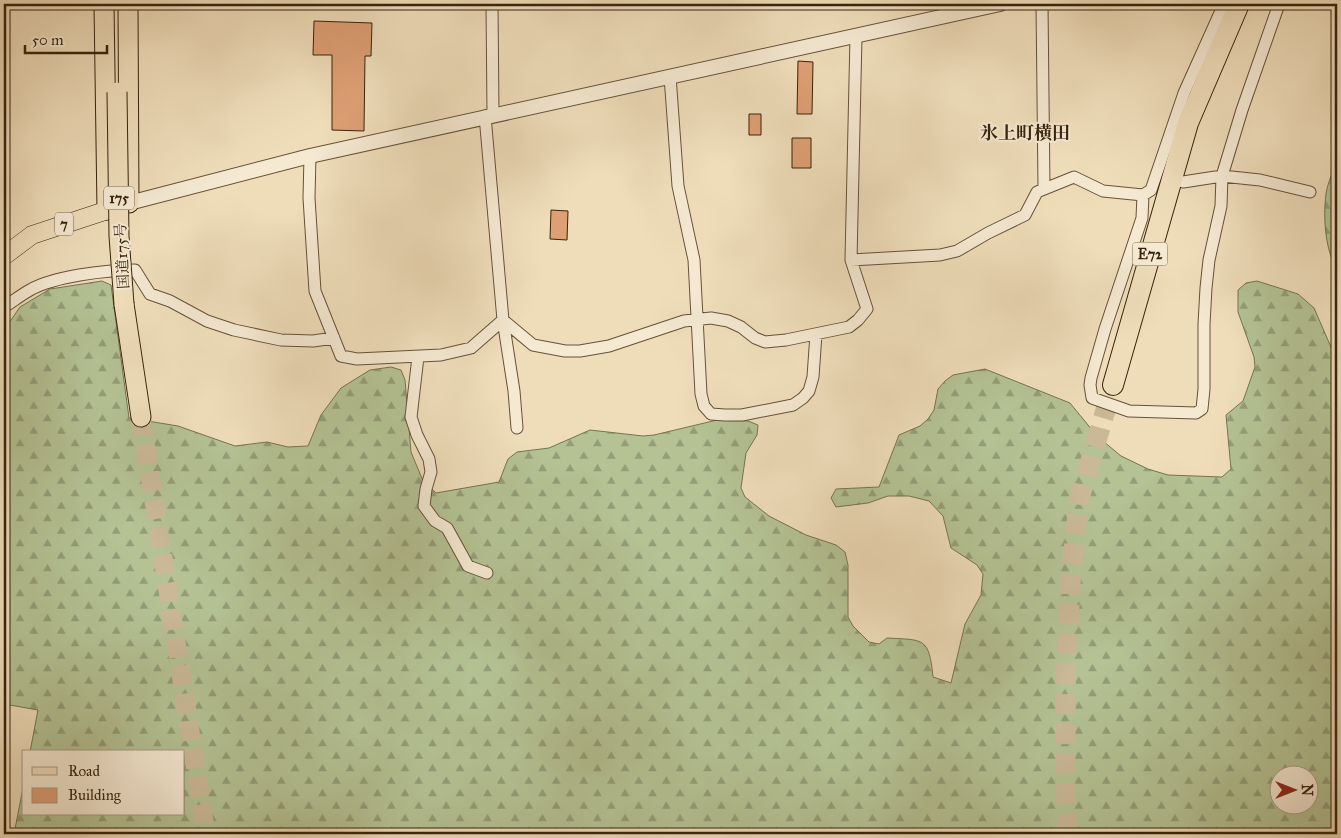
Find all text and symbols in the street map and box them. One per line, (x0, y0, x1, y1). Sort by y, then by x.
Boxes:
scale bar (25, 22, 108, 54)
text: 50 m (32, 31, 64, 49)
district label: 氷上町横田 (980, 122, 1070, 144)
road number: 175 (104, 187, 134, 210)
road number: 7 (55, 212, 73, 235)
street label: 国道175号 (111, 223, 133, 289)
road number: E72 (1132, 242, 1168, 266)
legend (22, 750, 185, 816)
text: Road (68, 762, 100, 780)
north arrow (1268, 766, 1318, 816)
text: N (1298, 784, 1315, 796)
text: Building (68, 786, 122, 804)

